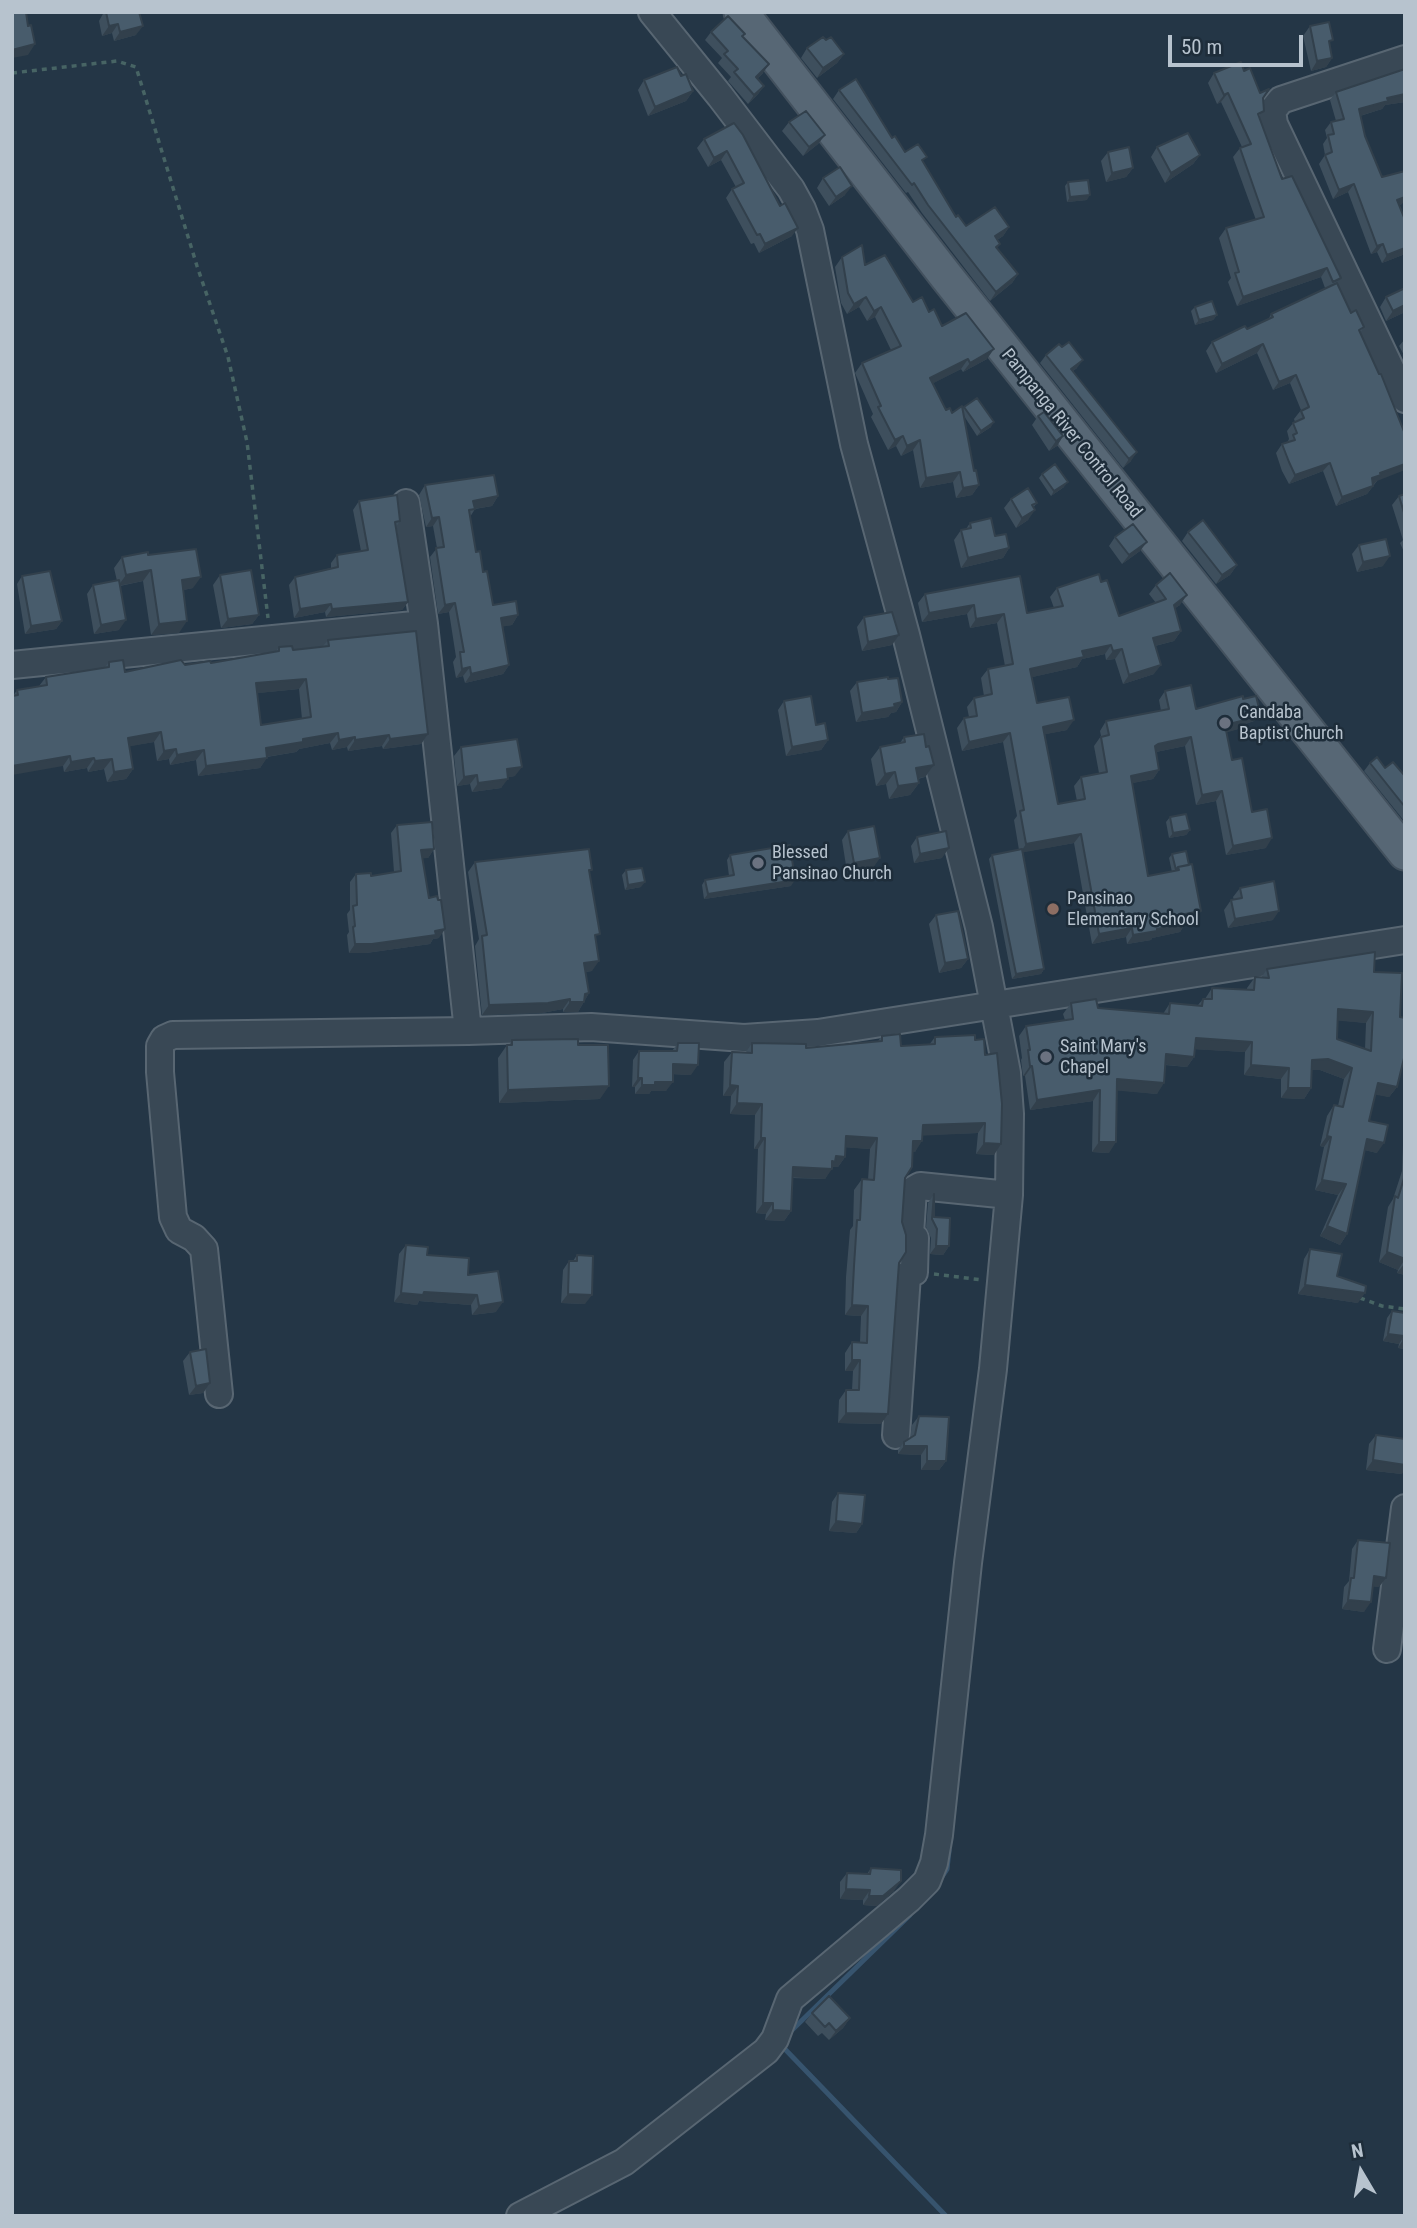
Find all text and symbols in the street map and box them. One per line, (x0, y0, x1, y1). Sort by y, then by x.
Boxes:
scale bar (1172, 21, 1307, 65)
text: 50 m (1181, 35, 1222, 59)
street label: Pampanga River Control Road (996, 345, 1146, 523)
place label: Candaba Baptist Church (1239, 702, 1343, 744)
marker: Candaba Baptist Church (1217, 715, 1233, 731)
place label: Blessed Pansinao Church (772, 842, 892, 884)
marker: Blessed Pansinao Church (750, 855, 766, 871)
place label: Pansinao Elementary School (1067, 888, 1199, 930)
marker: Pansinao Elementary School (1045, 901, 1061, 917)
place label: Saint Mary's Chapel (1060, 1036, 1146, 1078)
marker: Saint Mary's Chapel (1038, 1049, 1054, 1065)
north arrow (1326, 2137, 1396, 2207)
text: N (1350, 2138, 1365, 2163)

